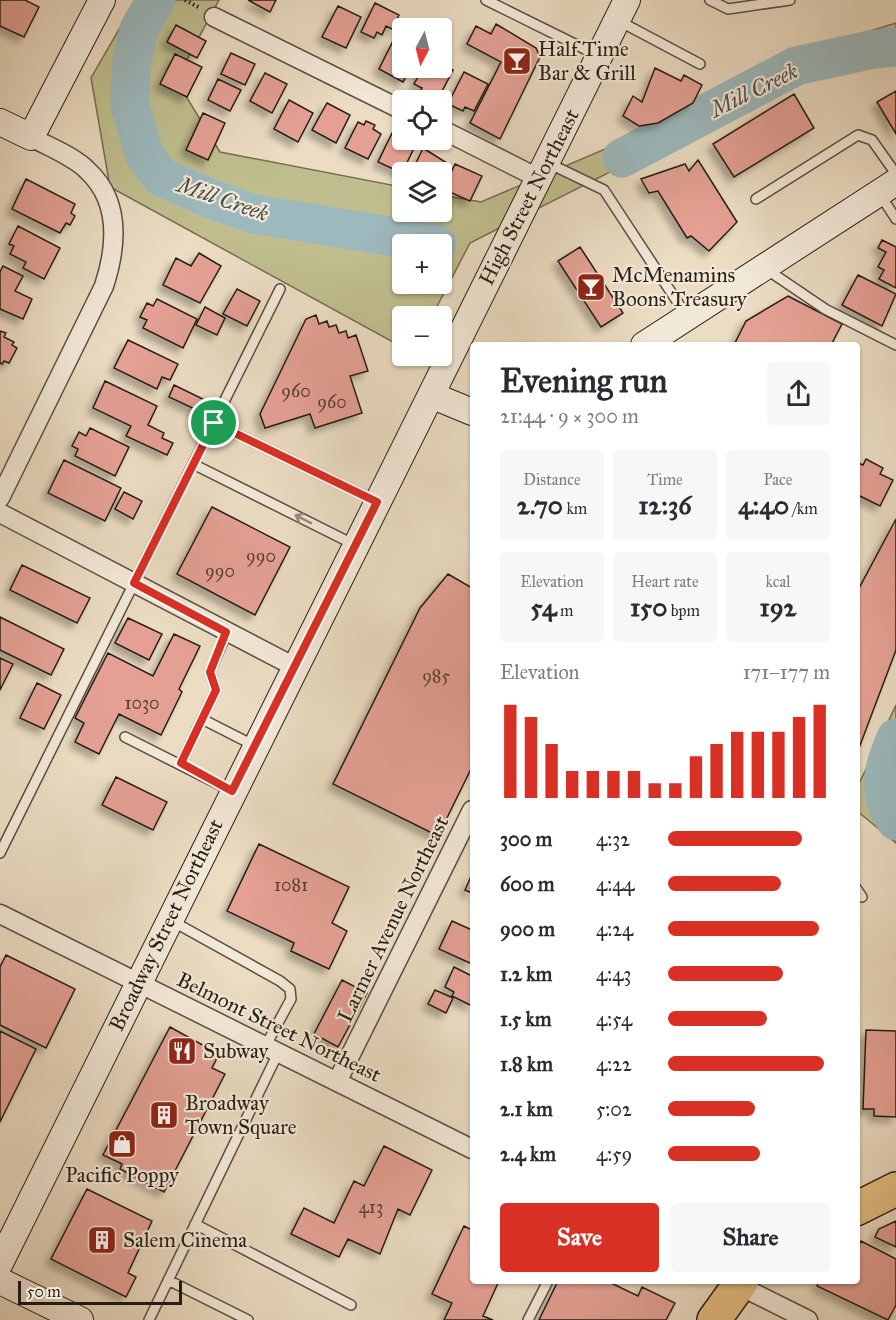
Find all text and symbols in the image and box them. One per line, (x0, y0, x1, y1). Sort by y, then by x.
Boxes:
north arrow (392, 18, 452, 78)
map controls (392, 18, 452, 366)
place label: Half Time Bar & Grill (538, 36, 636, 86)
bar icon: Half Time Bar & Grill (501, 45, 533, 77)
water label: Mill Creek (704, 57, 802, 124)
button: locate (392, 90, 452, 150)
street label: High Street Northeast (473, 104, 585, 289)
button: layers (392, 162, 452, 222)
water label: Mill Creek (172, 170, 272, 227)
button: + (392, 234, 452, 294)
place label: McMenamins Boons Treasury (612, 262, 748, 312)
bar icon: McMenamins Boons Treasury (575, 271, 607, 303)
button: − (392, 306, 452, 366)
text: Evening run (500, 361, 667, 401)
button: share (767, 362, 830, 425)
house number: 960 (281, 380, 311, 402)
house number: 960 (317, 391, 347, 413)
pin (188, 397, 239, 448)
text: 21:44 · 9 × 300 m (500, 404, 639, 428)
icon: arrive (197, 406, 230, 439)
text: Distance (523, 470, 581, 489)
text: Time (647, 470, 683, 489)
text: Pace (763, 470, 793, 489)
text: 2.70 (517, 489, 563, 521)
text: 12:36 (638, 489, 692, 521)
text: 4:40 (738, 489, 789, 521)
text: km (563, 499, 587, 518)
text: /km (789, 499, 818, 518)
one-way arrow (295, 513, 312, 525)
house number: 990 (246, 545, 276, 567)
house number: 990 (205, 560, 235, 582)
text: Elevation (520, 572, 584, 591)
text: Heart rate (631, 572, 699, 591)
text: kcal (765, 572, 791, 591)
text: 54 (531, 591, 557, 623)
text: 150 (630, 591, 667, 623)
text: 192 (760, 591, 796, 623)
text: m (557, 601, 573, 620)
text: bpm (667, 601, 700, 620)
text: Elevation (500, 660, 579, 684)
text: 171–177 m (743, 660, 830, 684)
house number: 985 (422, 665, 450, 687)
house number: 1030 (124, 692, 160, 714)
street label: Larmer Avenue Northeast (332, 811, 455, 1026)
street label: Broadway Street Northeast (103, 814, 229, 1035)
text: 300 m (500, 827, 552, 851)
text: 4:32 (596, 827, 630, 851)
text: 600 m (500, 872, 555, 896)
text: 4:44 (596, 872, 634, 896)
house number: 1081 (274, 874, 308, 896)
text: 900 m (500, 917, 555, 941)
text: 4:24 (596, 917, 633, 941)
text: 1.2 km (500, 962, 552, 986)
text: 4:43 (596, 962, 631, 986)
street label: Belmont Street Northeast (173, 966, 386, 1088)
text: 1.5 km (500, 1007, 551, 1031)
text: 4:54 (596, 1007, 632, 1031)
restaurant icon: Subway (166, 1035, 198, 1067)
place label: Subway (203, 1038, 270, 1064)
text: 1.8 km (500, 1052, 553, 1076)
text: 4:22 (596, 1052, 632, 1076)
place label: Broadway Town Square (185, 1090, 297, 1140)
text: 2.1 km (500, 1097, 553, 1121)
text: 5:02 (596, 1097, 632, 1121)
building icon: Broadway Town Square (148, 1099, 180, 1131)
shop icon: Pacific Poppy (106, 1128, 138, 1160)
text: 2.4 km (500, 1142, 556, 1166)
text: 4:59 (596, 1142, 632, 1166)
place label: Pacific Poppy (65, 1162, 180, 1188)
house number: 413 (359, 1196, 383, 1218)
button: Save (500, 1203, 659, 1272)
button: Share (671, 1203, 830, 1272)
building icon: Salem Cinema (86, 1224, 118, 1256)
place label: Salem Cinema (123, 1227, 247, 1253)
scale bar (18, 1278, 182, 1306)
text: 50 m (27, 1282, 61, 1301)

